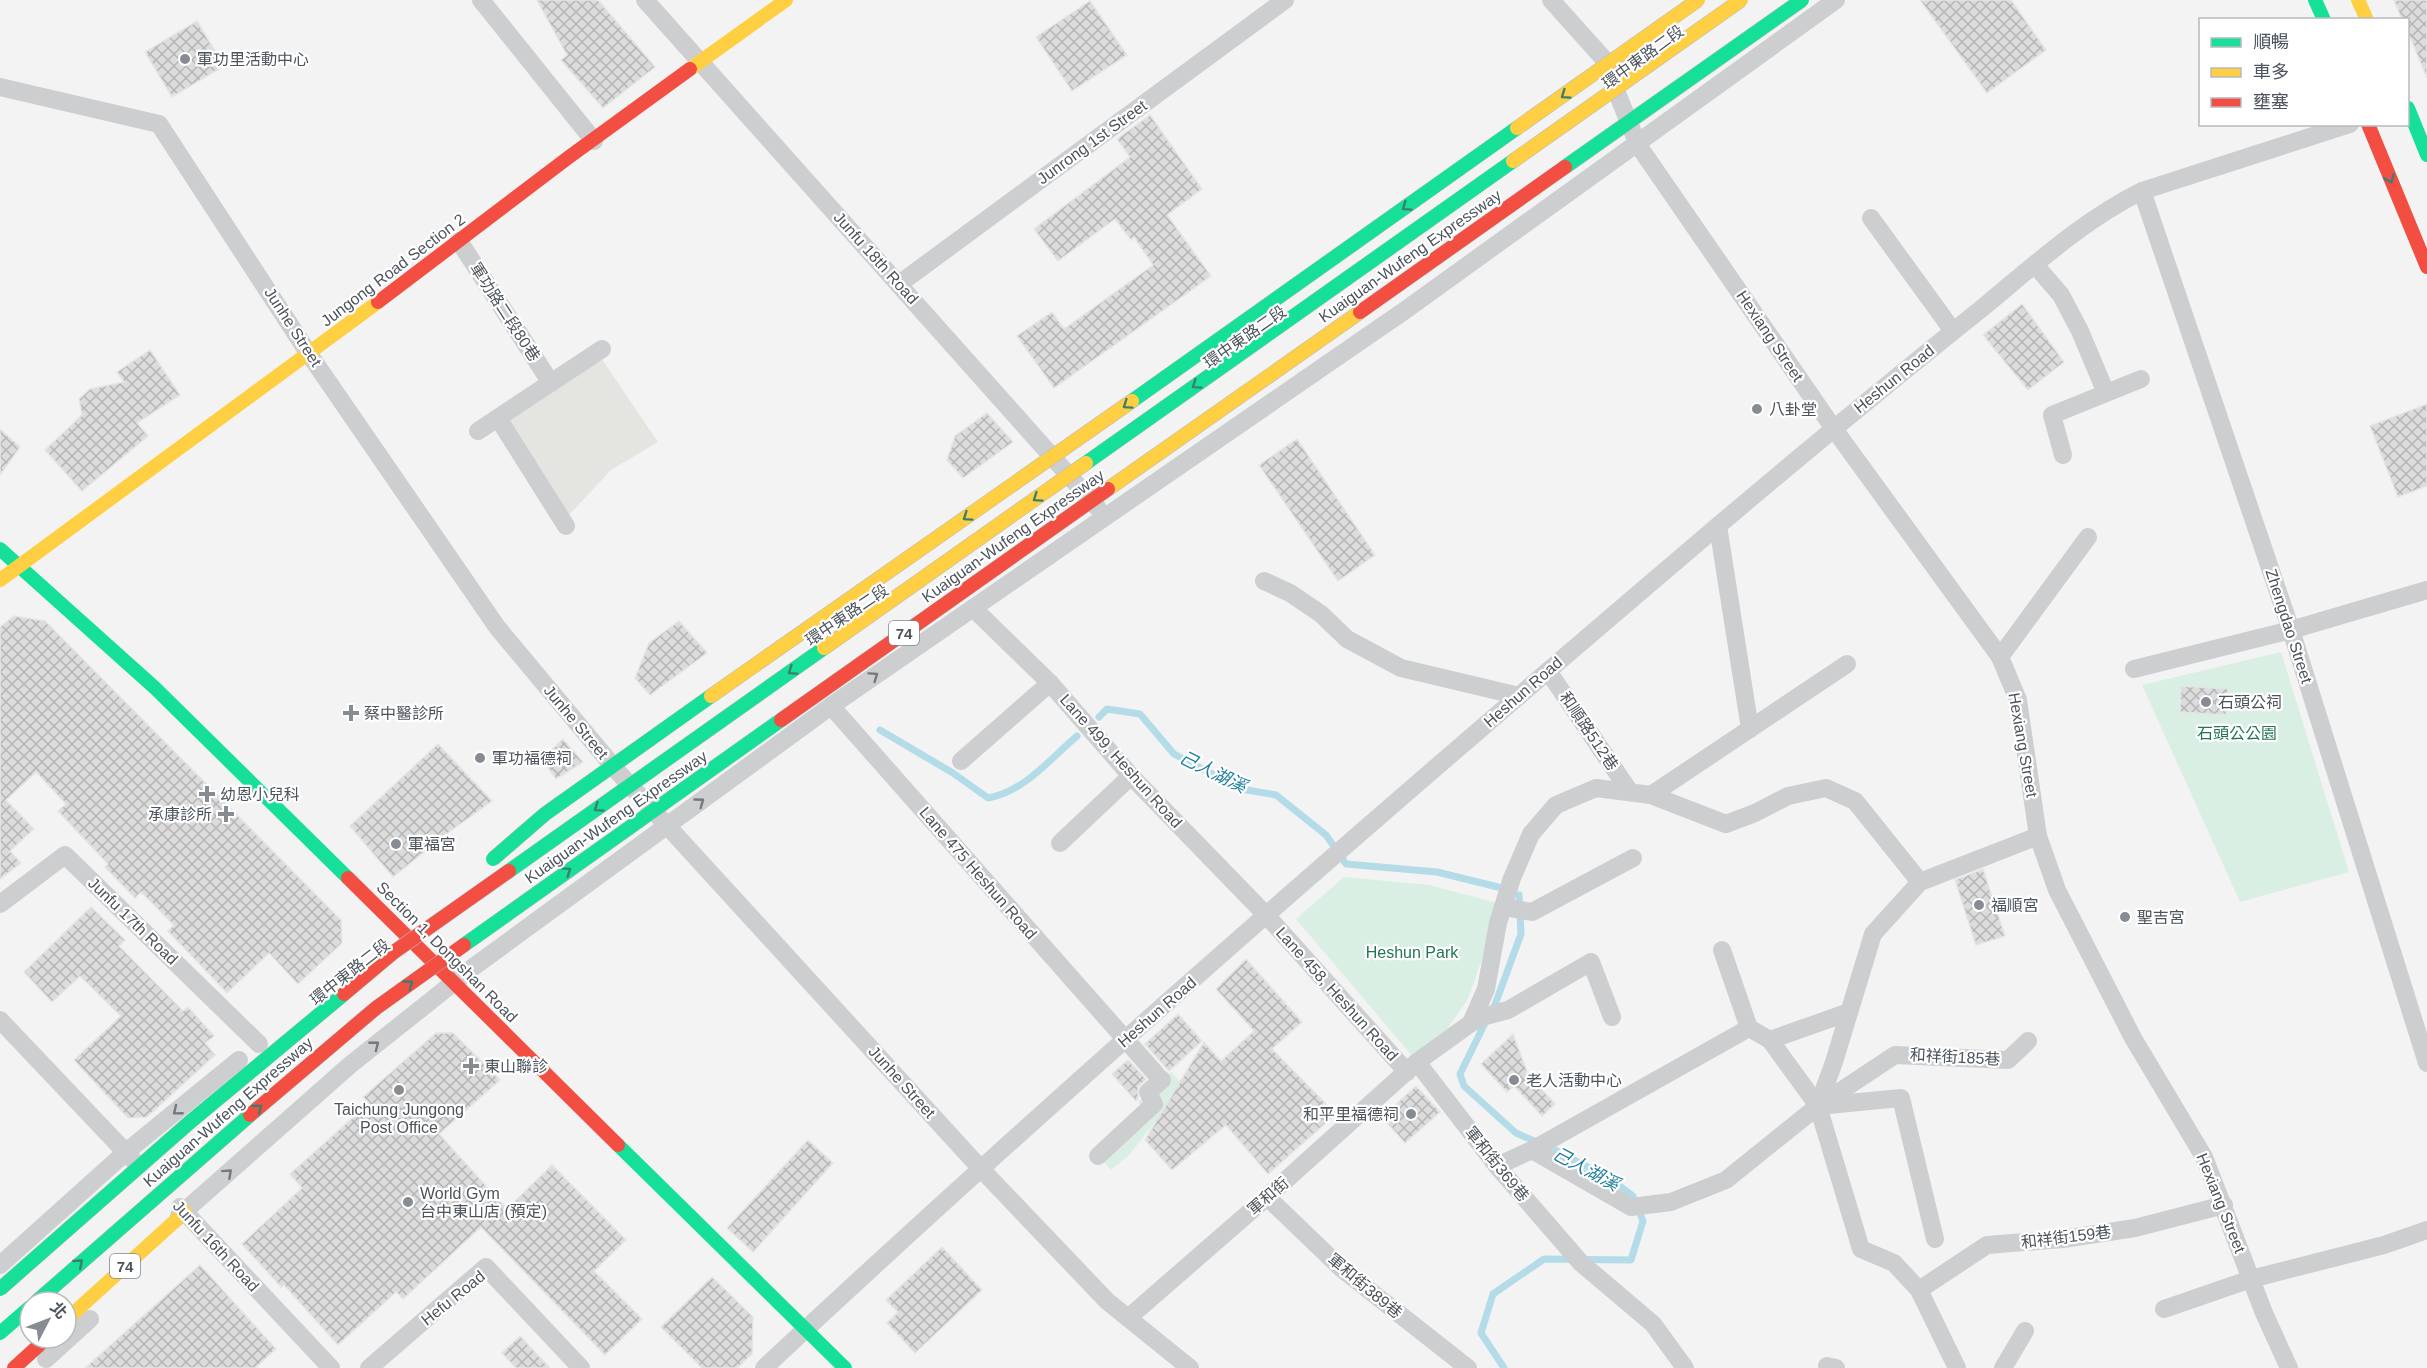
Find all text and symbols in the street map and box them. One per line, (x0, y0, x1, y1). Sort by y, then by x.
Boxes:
legend (2199, 18, 2409, 126)
street label: 環中東路二段 (1599, 22, 1687, 92)
text: 順暢 (2253, 32, 2289, 52)
place label: 軍功里活動中心 (197, 51, 309, 68)
marker: 軍功里活動中心 (178, 52, 192, 66)
text: 車多 (2253, 62, 2289, 82)
one-way arrow (1560, 87, 1571, 98)
text: 壅塞 (2253, 92, 2289, 112)
street label: Junrong 1st Street (1034, 96, 1150, 187)
one-way arrow (2383, 172, 2395, 183)
street label: Kuaiguan-Wufeng Expressway (1316, 186, 1504, 326)
one-way arrow (1401, 200, 1412, 211)
street label: Junfu 18th Road (830, 209, 922, 307)
street label: Jungong Road Section 2 (318, 210, 468, 330)
street label: 軍功路二段80巷 (467, 260, 543, 364)
street label: Junhe Street (261, 284, 325, 370)
street label: Hexiang Street (1733, 287, 1807, 385)
street label: 環中東路二段 (1201, 303, 1289, 371)
street label: Heshun Road (1851, 342, 1937, 416)
one-way arrow (1192, 378, 1203, 389)
one-way arrow (1122, 398, 1133, 409)
place label: 八卦堂 (1769, 401, 1817, 418)
marker: 八卦堂 (1750, 402, 1764, 416)
street label: Kuaiguan-Wufeng Expressway (919, 466, 1107, 606)
one-way arrow (1032, 491, 1043, 502)
one-way arrow (962, 510, 973, 521)
street label: Zhengdao Street (2262, 567, 2316, 686)
street label: 環中東路二段 (802, 581, 892, 649)
road number: 74 (889, 621, 919, 645)
street label: Heshun Road (1481, 653, 1565, 731)
one-way arrow (787, 664, 798, 675)
one-way arrow (868, 672, 879, 683)
street label: Junhe Street (540, 682, 612, 763)
street label: 和順路512巷 (1557, 689, 1621, 773)
street label: Lane 499, Heshun Road (1057, 691, 1185, 831)
street label: Hexiang Street (2005, 691, 2041, 799)
place label: 石頭公祠 (2218, 694, 2282, 711)
marker: 石頭公祠 (2199, 695, 2213, 709)
marker: 蔡中醫診所 (342, 704, 360, 722)
place label: 蔡中醫診所 (364, 705, 444, 722)
park label: 石頭公公園 (2197, 725, 2277, 742)
street label: Kuaiguan-Wufeng Expressway (522, 747, 710, 887)
water label: 己人湖溪 (1176, 747, 1252, 798)
place label: 軍功福德祠 (492, 750, 572, 767)
marker: 軍功福德祠 (473, 751, 487, 765)
marker: 幼恩小兒科 (198, 785, 216, 803)
place label: 幼恩小兒科 (220, 786, 300, 803)
one-way arrow (693, 799, 704, 810)
one-way arrow (594, 801, 605, 812)
street label: Lane 475 Heshun Road (916, 804, 1040, 942)
marker: 承康診所 (217, 805, 235, 823)
place label: 承康診所 (148, 806, 212, 823)
place label: 軍福宮 (408, 836, 456, 853)
marker: 軍福宮 (389, 837, 403, 851)
one-way arrow (561, 867, 572, 878)
street label: Junfu 17th Road (85, 874, 181, 968)
street label: Section 1, Dongshan Road (373, 878, 521, 1026)
place label: 福順宮 (1991, 897, 2039, 914)
marker: 福順宮 (1972, 898, 1986, 912)
place label: 聖吉宮 (2137, 909, 2185, 926)
marker: 聖吉宮 (2118, 910, 2132, 924)
street label: Lane 458, Heshun Road (1273, 924, 1401, 1064)
street label: 環中東路二段 (307, 936, 393, 1008)
park label: Heshun Park (1366, 944, 1459, 961)
street label: Heshun Road (1115, 973, 1199, 1051)
one-way arrow (403, 981, 414, 992)
street label: Kuaiguan-Wufeng Expressway (140, 1034, 316, 1190)
one-way arrow (368, 1041, 379, 1052)
street label: Junhe Street (865, 1043, 939, 1122)
street label: 和祥街185巷 (1909, 1046, 2001, 1068)
marker: 東山聯診 (462, 1057, 480, 1075)
place label: 東山聯診 (484, 1058, 548, 1075)
place label: 老人活動中心 (1526, 1072, 1622, 1089)
marker: 老人活動中心 (1507, 1073, 1521, 1087)
marker: Taichung Jungong Post Office (392, 1083, 406, 1097)
place label: Taichung Jungong Post Office (334, 1101, 464, 1136)
one-way arrow (172, 1104, 183, 1115)
one-way arrow (251, 1104, 262, 1115)
place label: 和平里福德祠 (1303, 1106, 1399, 1123)
marker: 和平里福德祠 (1404, 1107, 1418, 1121)
street label: 軍和街369巷 (1462, 1123, 1532, 1205)
water label: 己人湖溪 (1550, 1143, 1625, 1196)
street label: Hexiang Street (2193, 1151, 2249, 1256)
one-way arrow (222, 1169, 232, 1180)
street label: 軍和街 (1244, 1174, 1292, 1218)
place label: World Gym 台中東山店 (預定) (420, 1185, 547, 1220)
marker: World Gym 台中東山店 (預定) (401, 1195, 415, 1209)
street label: Junfu 16th Road (170, 1197, 262, 1295)
street label: 和祥街159巷 (2020, 1223, 2112, 1251)
street label: 軍和街389巷 (1325, 1250, 1405, 1322)
road number: 74 (110, 1254, 140, 1278)
one-way arrow (73, 1259, 83, 1270)
street label: Hefu Road (418, 1267, 488, 1329)
north arrow (18, 1290, 78, 1350)
text: 北 (47, 1299, 70, 1322)

